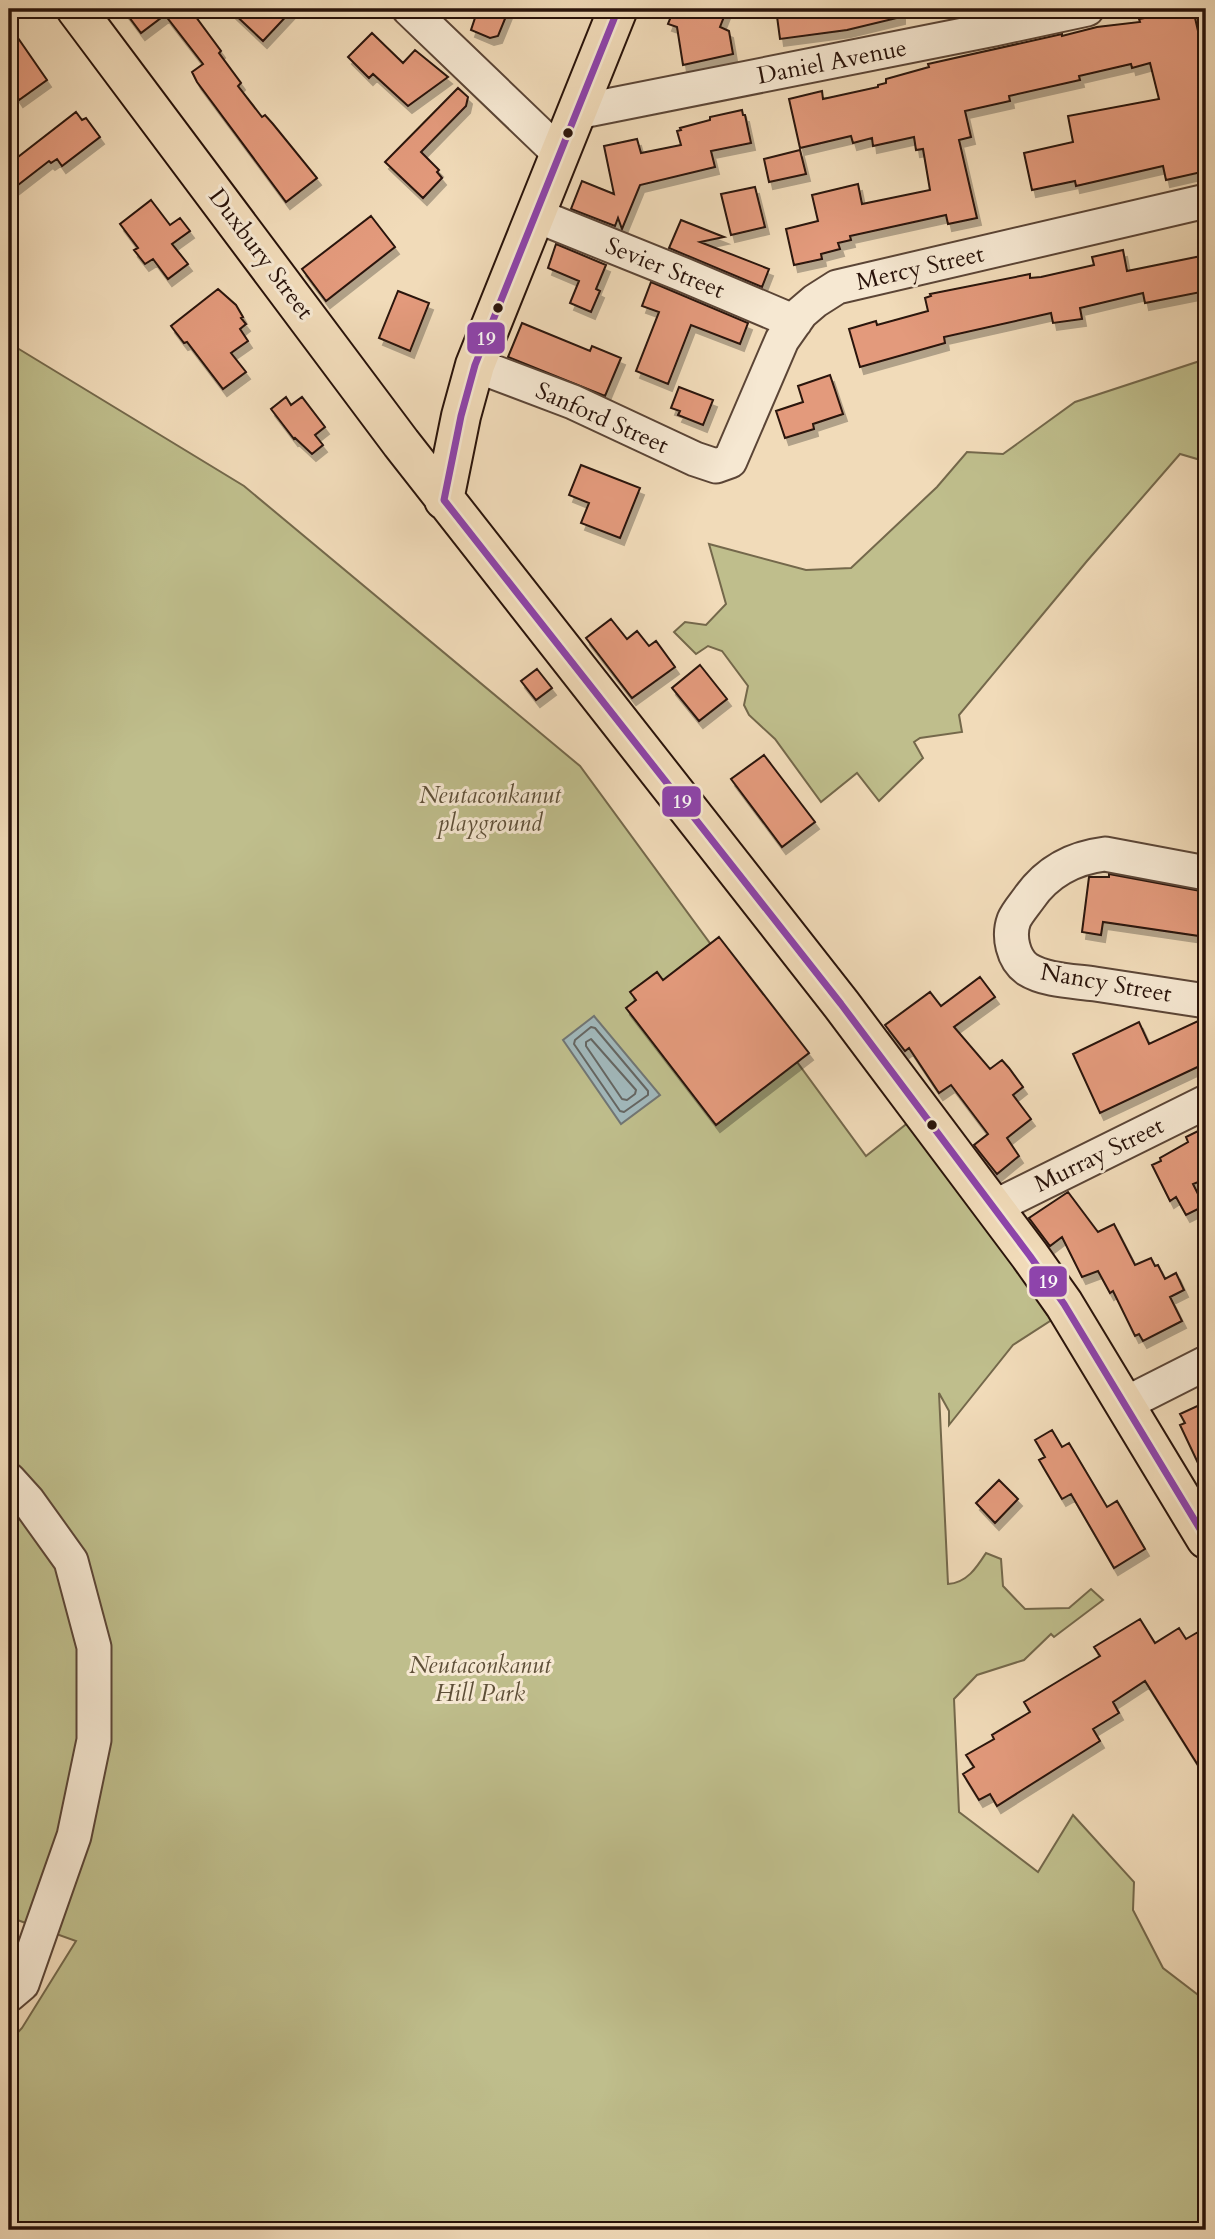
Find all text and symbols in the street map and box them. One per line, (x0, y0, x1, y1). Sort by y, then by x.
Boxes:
street label: Daniel Avenue (754, 31, 910, 93)
unlabelled marker (561, 126, 575, 140)
street label: Duxbury Street (201, 182, 321, 327)
street label: Sevier Street (601, 229, 730, 307)
street label: Mercy Street (853, 237, 987, 299)
unlabelled marker (491, 301, 505, 315)
line badge: 19 (466, 321, 506, 355)
text: 19 (476, 326, 496, 352)
street label: Sanford Street (530, 374, 674, 462)
park label: Neutaconkanut playground (419, 779, 562, 840)
line badge: 19 (661, 785, 702, 818)
text: 19 (672, 789, 692, 815)
street label: Nancy Street (1038, 955, 1174, 1011)
street label: Murray Street (1029, 1109, 1170, 1201)
unlabelled marker (925, 1118, 939, 1132)
line badge: 19 (1028, 1265, 1068, 1298)
text: 19 (1038, 1269, 1058, 1295)
park label: Neutaconkanut Hill Park (409, 1649, 552, 1710)

